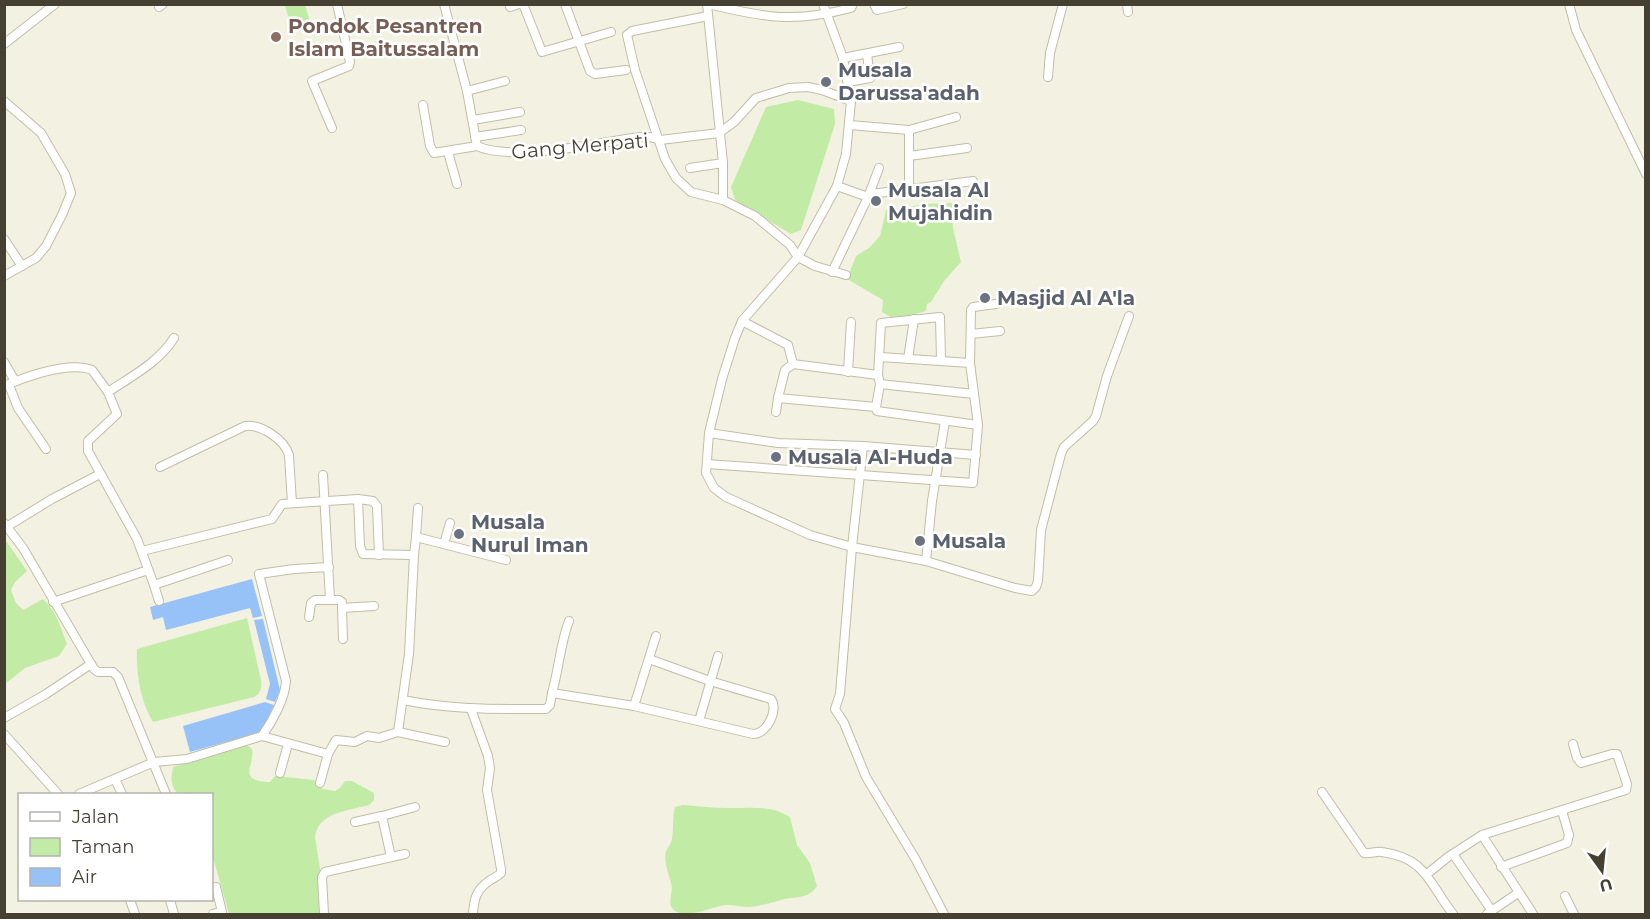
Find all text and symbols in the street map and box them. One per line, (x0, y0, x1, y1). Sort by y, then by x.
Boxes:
place label: Pondok Pesantren Islam Baitussalam (288, 14, 483, 61)
marker: Pondok Pesantren Islam Baitussalam (269, 30, 283, 44)
place label: Musala Darussa'adah (838, 58, 980, 105)
marker: Musala Darussa'adah (819, 75, 833, 89)
street label: Gang Merpati (510, 128, 650, 164)
place label: Musala Al Mujahidin (888, 178, 993, 225)
marker: Musala Al Mujahidin (869, 194, 883, 208)
place label: Masjid Al A'la (997, 286, 1135, 310)
marker: Masjid Al A'la (978, 291, 992, 305)
place label: Musala Al-Huda (788, 445, 953, 469)
marker: Musala Al-Huda (769, 450, 783, 464)
place label: Musala Nurul Iman (471, 510, 589, 557)
marker: Musala Nurul Iman (452, 527, 466, 541)
place label: Musala (932, 529, 1006, 553)
marker: Musala (913, 534, 927, 548)
legend (18, 793, 213, 901)
text: Jalan (71, 806, 119, 828)
text: Taman (72, 836, 134, 858)
north arrow (1572, 841, 1632, 901)
text: Air (72, 866, 97, 888)
text: U (1597, 874, 1614, 896)

